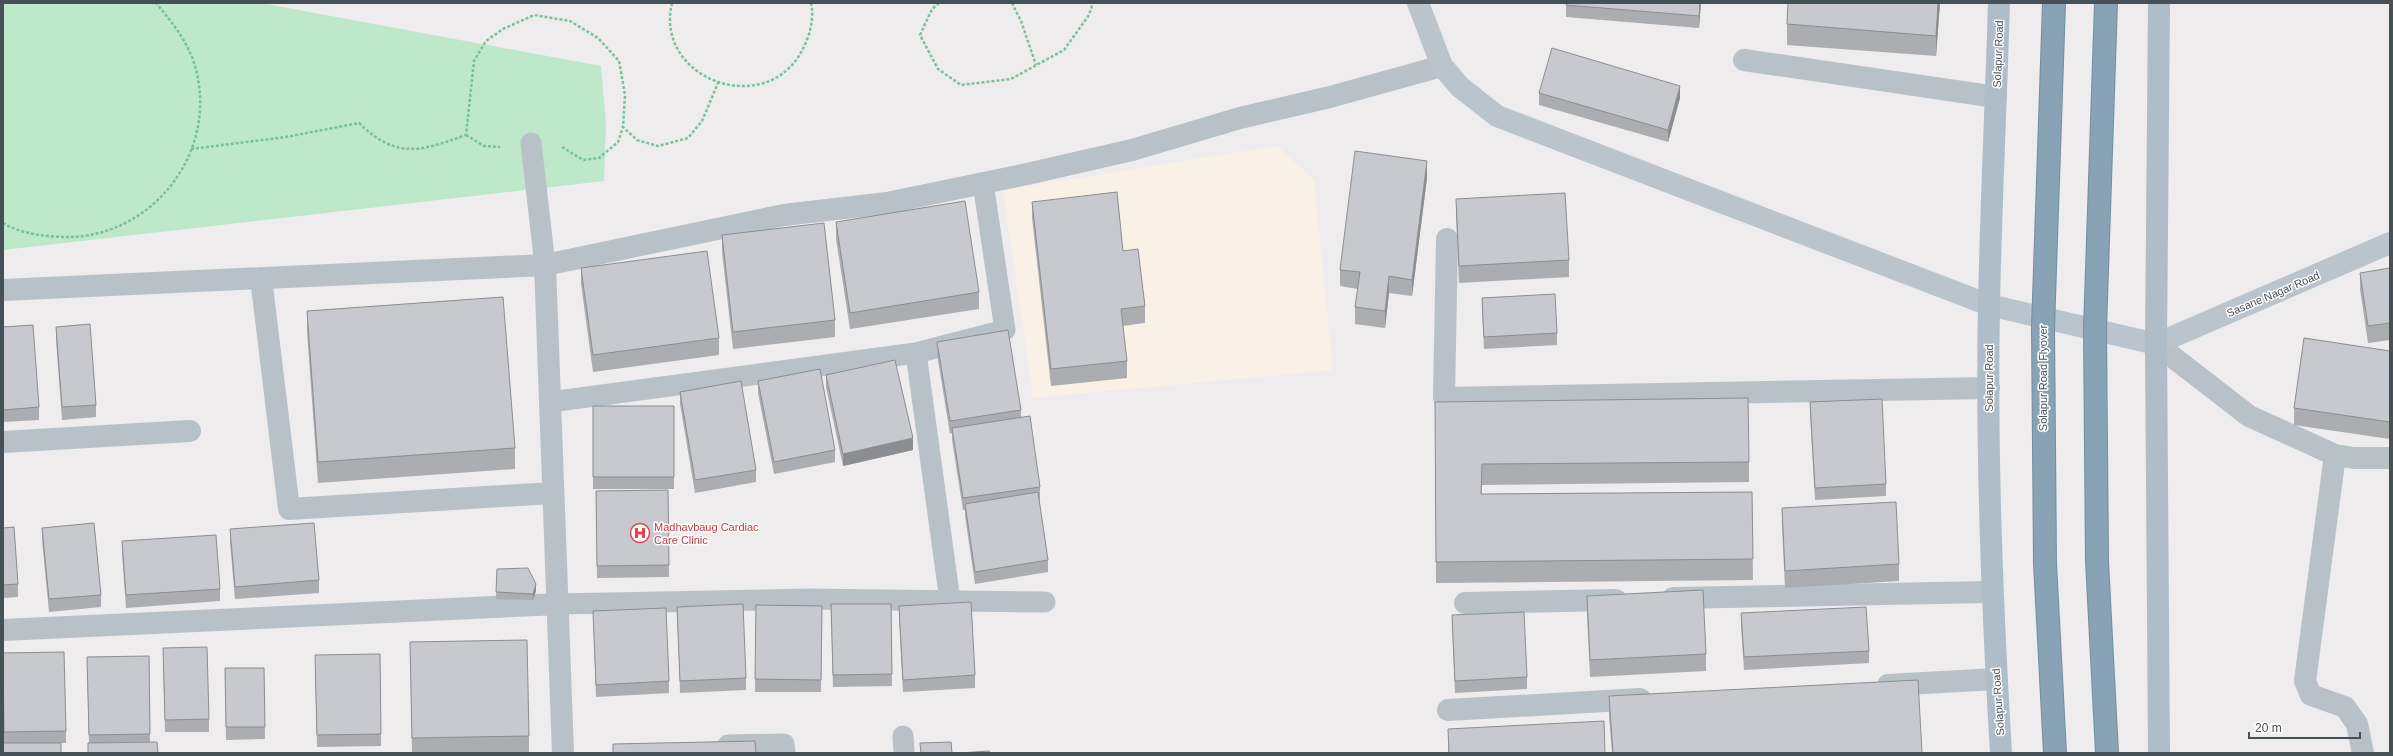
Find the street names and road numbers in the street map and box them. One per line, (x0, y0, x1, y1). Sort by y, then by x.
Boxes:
street label: Solapur Road (1991, 20, 2005, 88)
street label: Sasane Nagar Road (2225, 269, 2321, 319)
street label: Solapur Road Flyover (2037, 324, 2049, 431)
street label: Solapur Road (1983, 344, 1995, 412)
street label: Solapur Road (1990, 668, 2006, 736)

